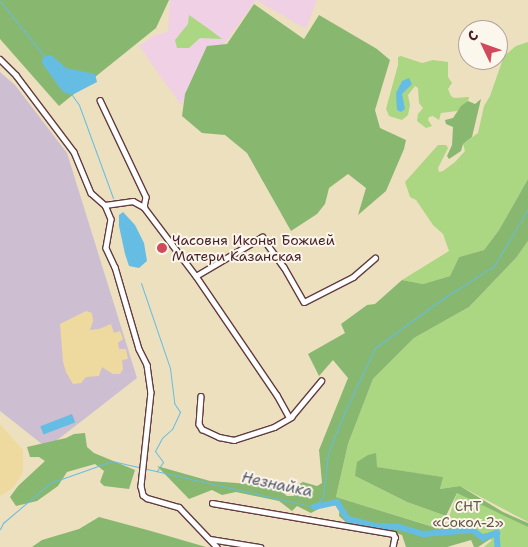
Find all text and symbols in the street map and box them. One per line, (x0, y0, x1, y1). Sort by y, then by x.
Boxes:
north arrow (458, 20, 508, 70)
text: С (463, 26, 482, 45)
place label: Часовня Иконы Божией Матери Казанская (172, 232, 335, 264)
marker: Часовня Иконы Божией Матери Казанская (156, 242, 168, 254)
water label: Незнайка (240, 469, 314, 501)
park label: СНТ «Сокол-2» (432, 498, 504, 530)

